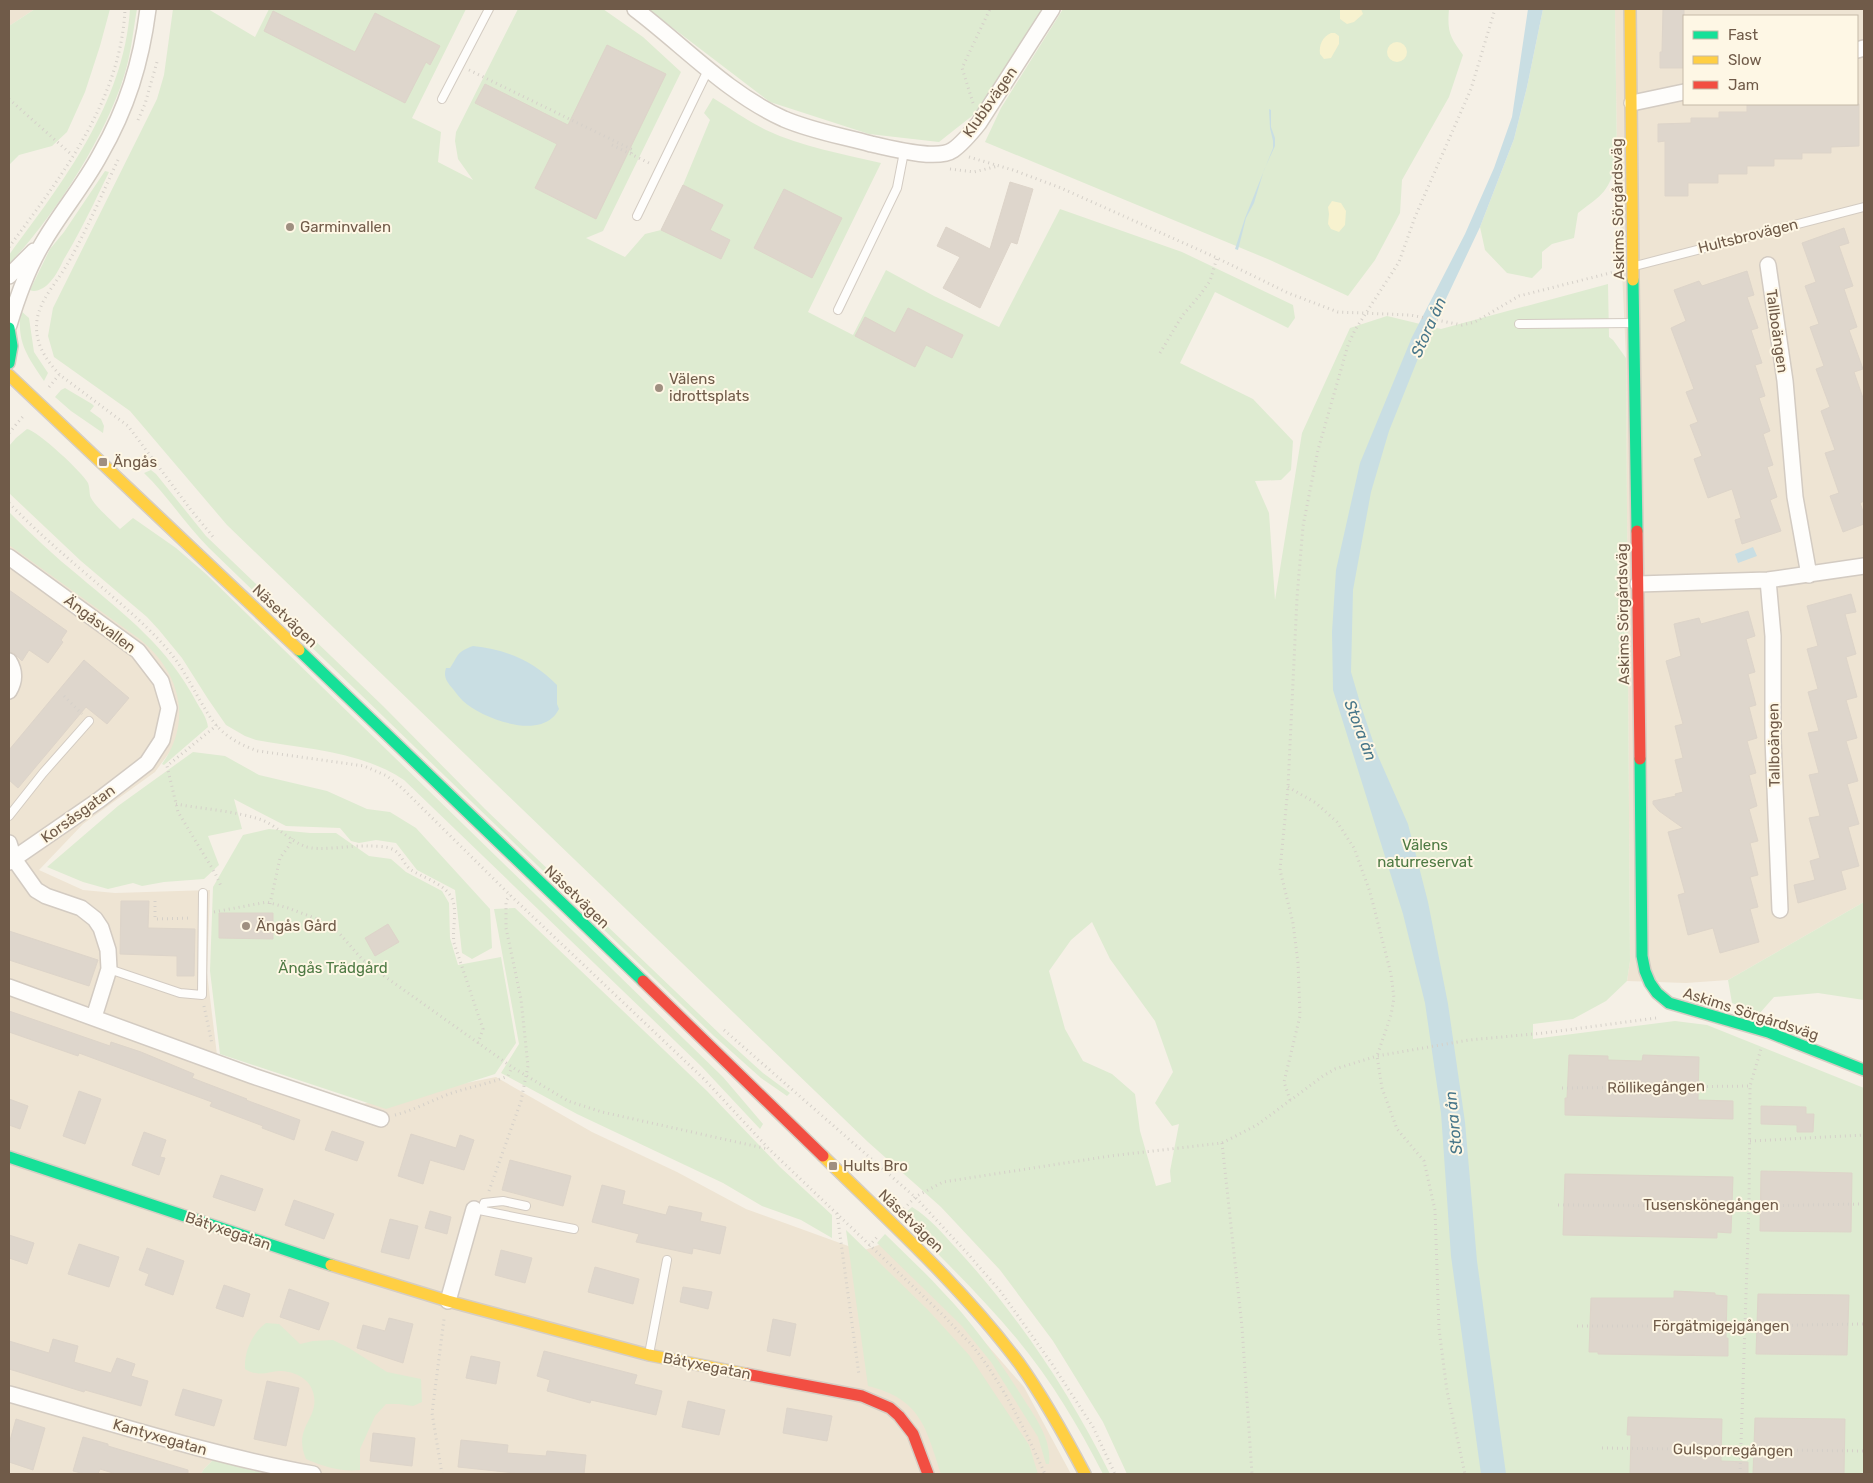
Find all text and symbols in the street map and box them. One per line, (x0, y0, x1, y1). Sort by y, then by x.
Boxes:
legend (1683, 15, 1858, 105)
text: Fast (1728, 26, 1758, 44)
text: Slow (1728, 51, 1761, 69)
street label: Klubbvägen (959, 63, 1021, 141)
text: Jam (1728, 76, 1759, 94)
street label: Askims Sörgårdsväg (1608, 138, 1628, 280)
street label: Hultsbrovägen (1696, 215, 1800, 257)
place label: Garminvallen (300, 218, 391, 236)
marker: Garminvallen (284, 221, 296, 233)
street label: Tallboängen (1762, 288, 1792, 374)
water label: Stora ån (1407, 294, 1450, 360)
place label: Välens idrottsplats (669, 370, 750, 405)
marker: Välens idrottsplats (653, 382, 665, 394)
place label: Ängås (113, 453, 157, 471)
marker: Ängås (97, 456, 109, 468)
street label: Askims Sörgårdsväg (1613, 543, 1633, 685)
street label: Näsetvägen (249, 581, 321, 651)
street label: Ängåsvallen (61, 591, 139, 657)
water label: Stora ån (1340, 697, 1381, 763)
street label: Tallboängen (1764, 703, 1784, 787)
street label: Korsåsgatan (38, 781, 118, 847)
park label: Välens naturreservat (1377, 836, 1473, 871)
street label: Näsetvägen (541, 862, 613, 932)
place label: Ängås Gård (256, 917, 337, 935)
marker: Ängås Gård (240, 920, 252, 932)
park label: Ängås Trädgård (278, 959, 388, 977)
street label: Askims Sörgårdsväg (1681, 984, 1821, 1044)
street label: Röllikegången (1607, 1077, 1705, 1097)
water label: Stora ån (1441, 1090, 1466, 1156)
place label: Hults Bro (843, 1157, 908, 1175)
marker: Hults Bro (827, 1160, 839, 1172)
street label: Näsetvägen (875, 1186, 947, 1256)
street label: Tusenskönegången (1643, 1196, 1779, 1214)
street label: Båtyxegatan (183, 1208, 273, 1254)
street label: Förgätmigejgången (1653, 1317, 1789, 1335)
street label: Båtyxegatan (662, 1349, 752, 1383)
street label: Kantyxegatan (111, 1415, 209, 1459)
street label: Gulsporregången (1673, 1440, 1793, 1460)

